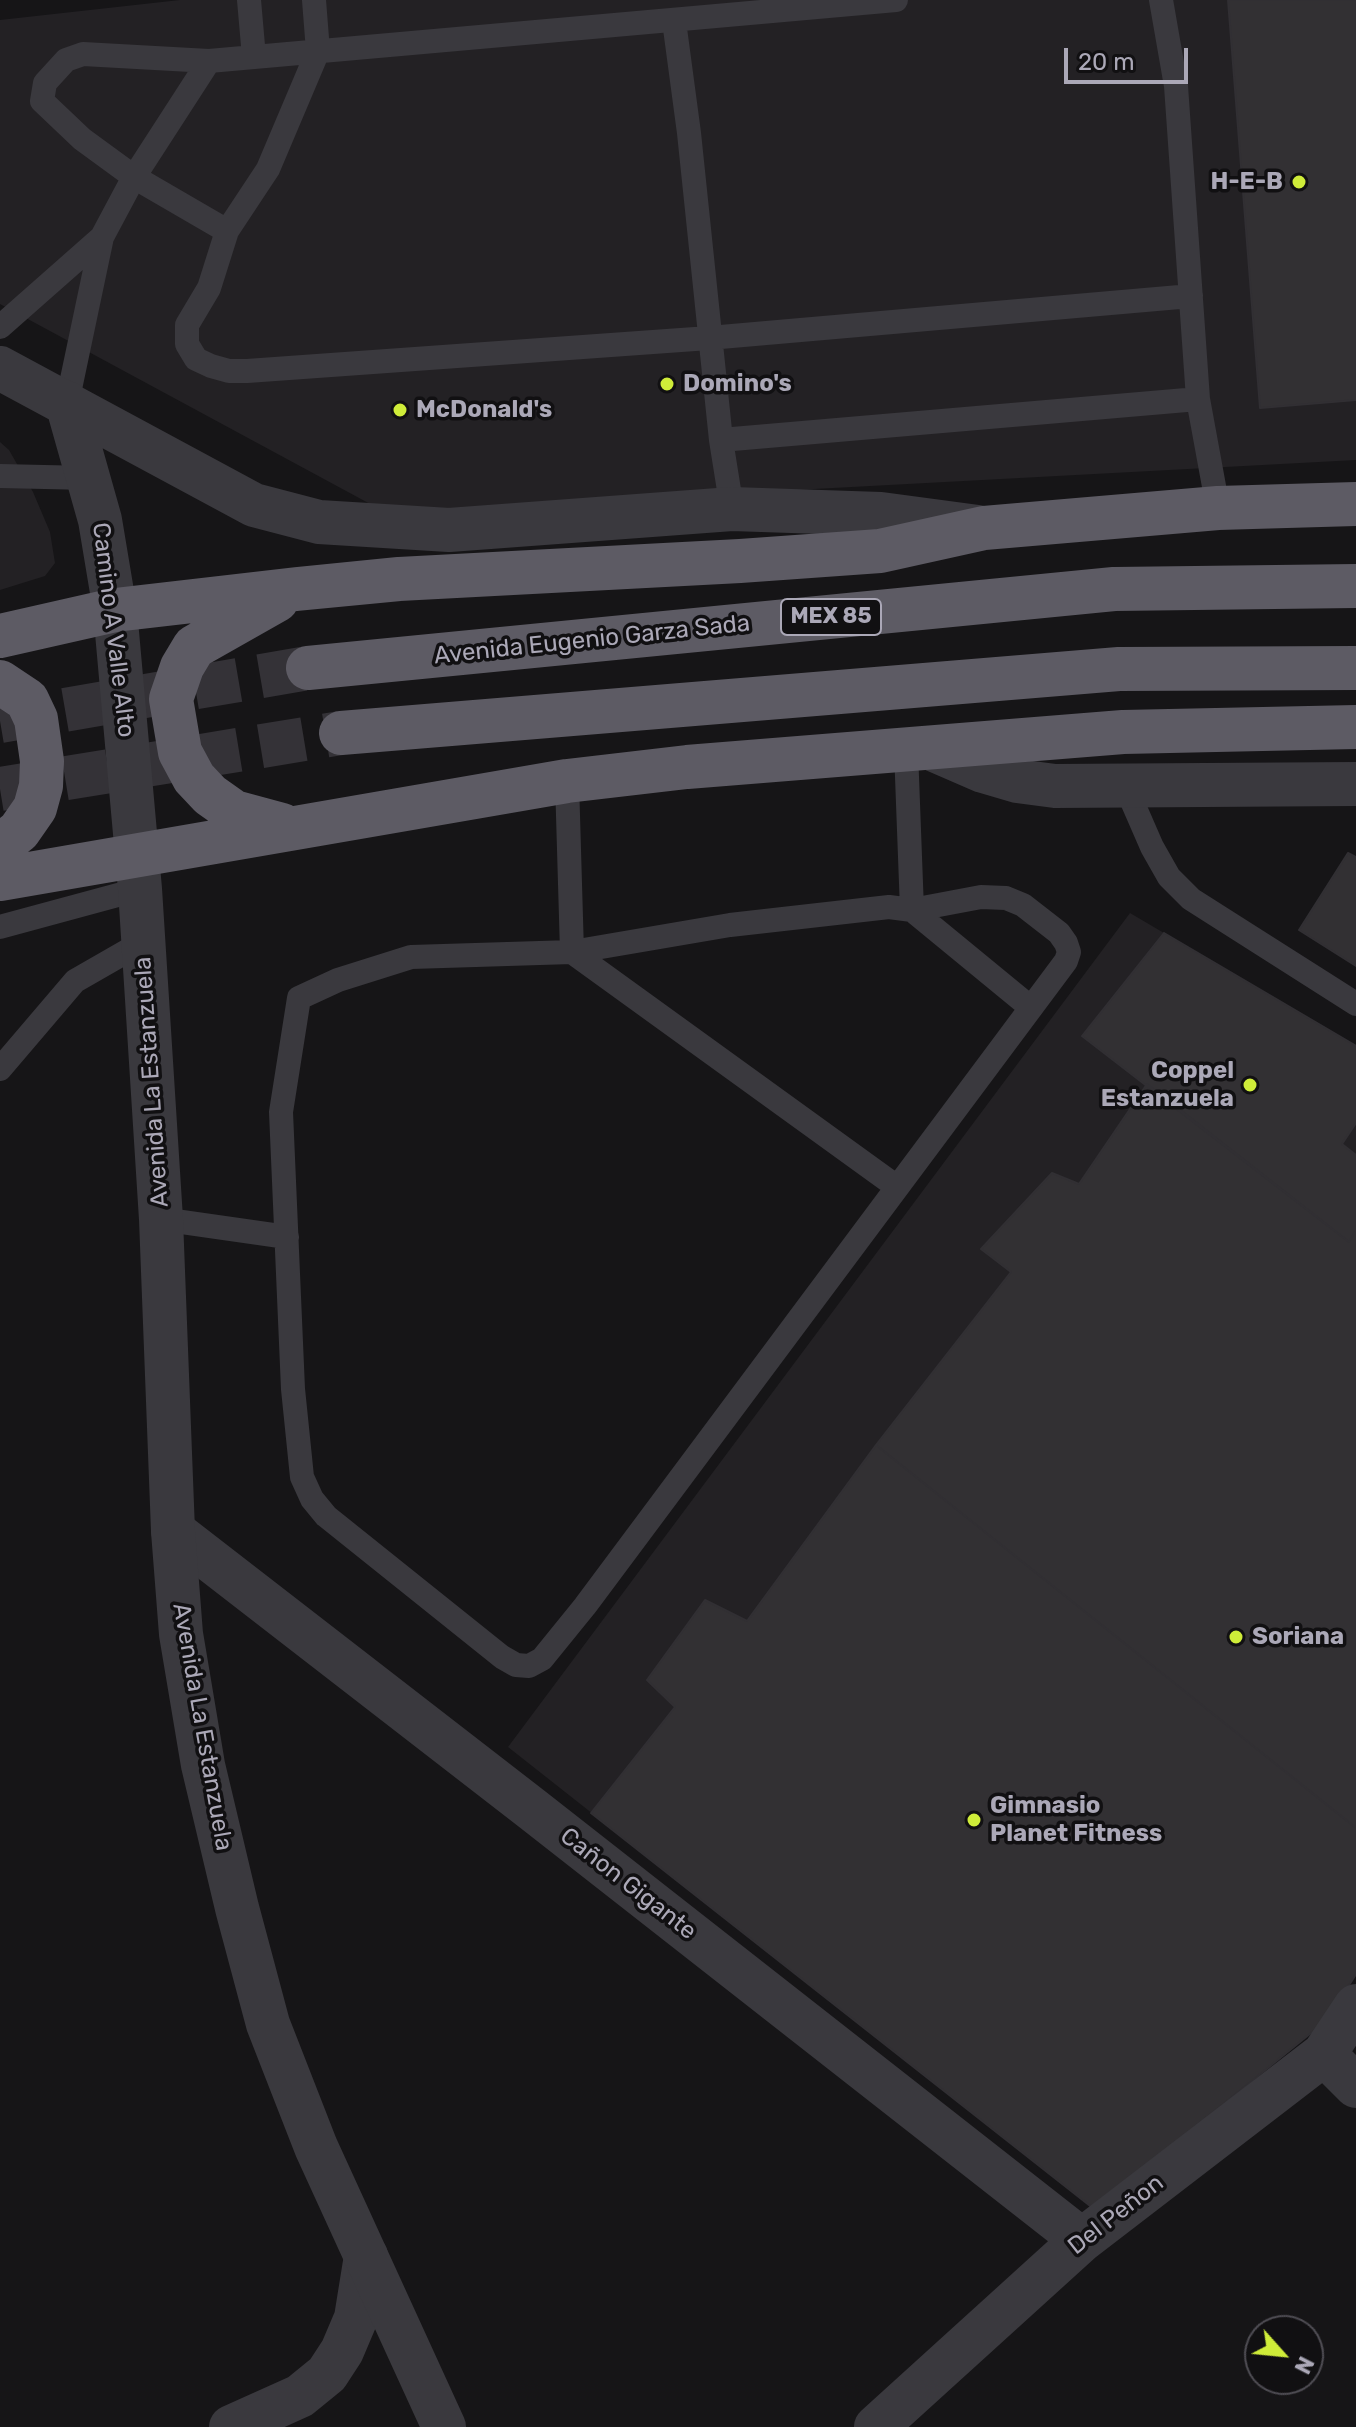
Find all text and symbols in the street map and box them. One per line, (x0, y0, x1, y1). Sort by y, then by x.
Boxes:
scale bar (1068, 32, 1192, 82)
text: 20 m (1078, 48, 1135, 76)
place label: H-E-B (1210, 168, 1283, 196)
marker: H-E-B (1290, 173, 1308, 191)
place label: Domino's (683, 370, 792, 398)
marker: Domino's (658, 375, 676, 393)
place label: McDonald's (416, 396, 552, 424)
marker: McDonald's (391, 401, 409, 419)
street label: Camino A Valle Alto (86, 521, 140, 739)
road number: MEX 85 (781, 599, 881, 635)
street label: Avenida Eugenio Garza Sada (432, 609, 752, 671)
street label: Avenida La Estanzuela (129, 956, 175, 1208)
place label: Coppel Estanzuela (1101, 1057, 1234, 1113)
marker: Coppel Estanzuela (1241, 1076, 1259, 1094)
street label: Avenida La Estanzuela (166, 1601, 238, 1853)
place label: Soriana (1252, 1623, 1344, 1651)
marker: Soriana (1227, 1628, 1245, 1646)
place label: Gimnasio Planet Fitness (990, 1792, 1162, 1848)
marker: Gimnasio Planet Fitness (965, 1811, 983, 1829)
street label: Cañon Gigante (554, 1822, 702, 1946)
street label: Del Peñon (1063, 2169, 1169, 2261)
north arrow (1244, 2315, 1324, 2395)
text: N (1288, 2352, 1320, 2378)

